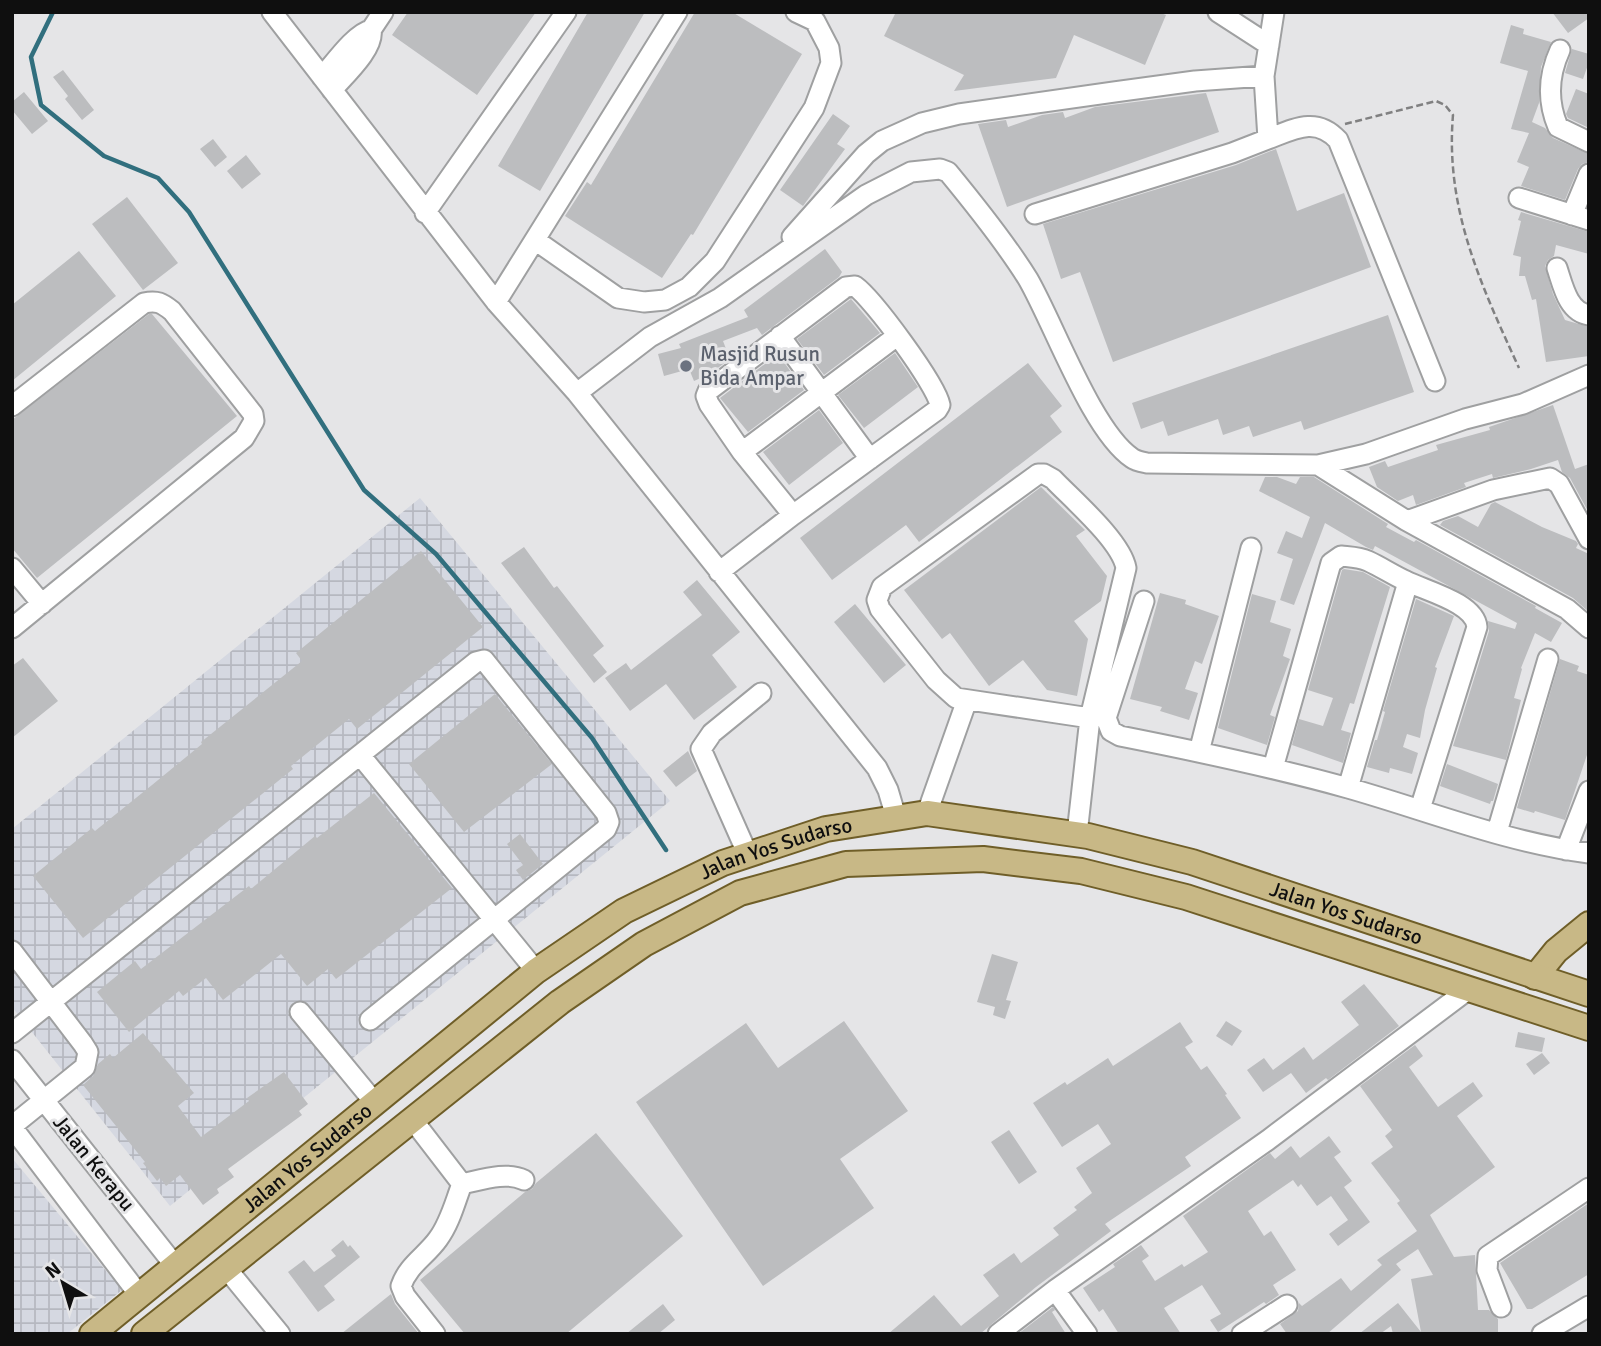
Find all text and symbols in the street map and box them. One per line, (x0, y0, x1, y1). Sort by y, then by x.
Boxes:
place label: Masjid Rusun Bida Ampar (700, 341, 820, 391)
marker: Masjid Rusun Bida Ampar (678, 358, 694, 374)
street label: Jalan Yos Sudarso (695, 812, 854, 885)
street label: Jalan Yos Sudarso (1266, 876, 1426, 951)
street label: Jalan Yos Sudarso (237, 1098, 377, 1219)
street label: Jalan Kerapu (47, 1110, 141, 1216)
north arrow (28, 1248, 98, 1318)
text: N (41, 1257, 66, 1284)

